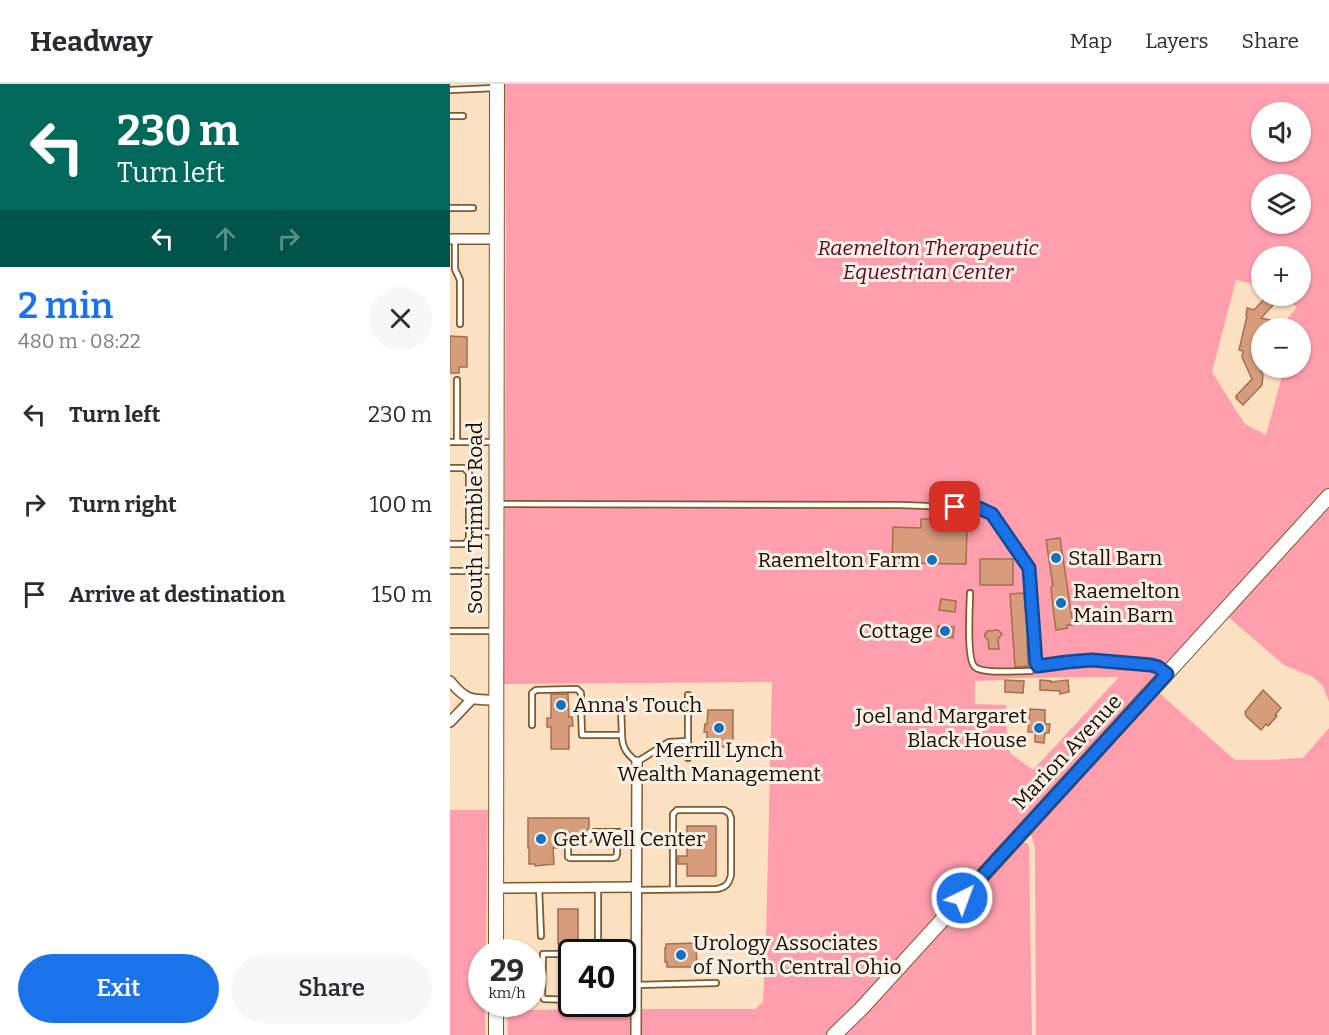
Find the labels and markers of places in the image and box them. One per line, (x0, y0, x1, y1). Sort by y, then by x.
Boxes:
pin (929, 481, 980, 532)
place label: Stall Barn (1068, 545, 1162, 571)
place label: Raemelton Farm (757, 547, 920, 573)
marker: Stall Barn (1049, 551, 1063, 565)
marker: Raemelton Farm (925, 553, 939, 567)
place label: Raemelton Main Barn (1073, 578, 1180, 628)
marker: Raemelton Main Barn (1054, 596, 1068, 610)
place label: Cottage (859, 618, 933, 644)
marker: Cottage (938, 624, 952, 638)
place label: Anna's Touch (573, 692, 702, 718)
marker: Anna's Touch (554, 698, 568, 712)
place label: Joel and Margaret Black House (855, 703, 1027, 753)
marker: Merrill Lynch Wealth Management (712, 721, 726, 735)
marker: Joel and Margaret Black House (1032, 721, 1046, 735)
place label: Merrill Lynch Wealth Management (617, 737, 821, 787)
place label: Get Well Center (553, 826, 705, 852)
marker: Get Well Center (534, 832, 548, 846)
place label: Urology Associates of North Central Ohio (693, 930, 901, 980)
marker: Urology Associates of North Central Ohio (674, 948, 688, 962)

